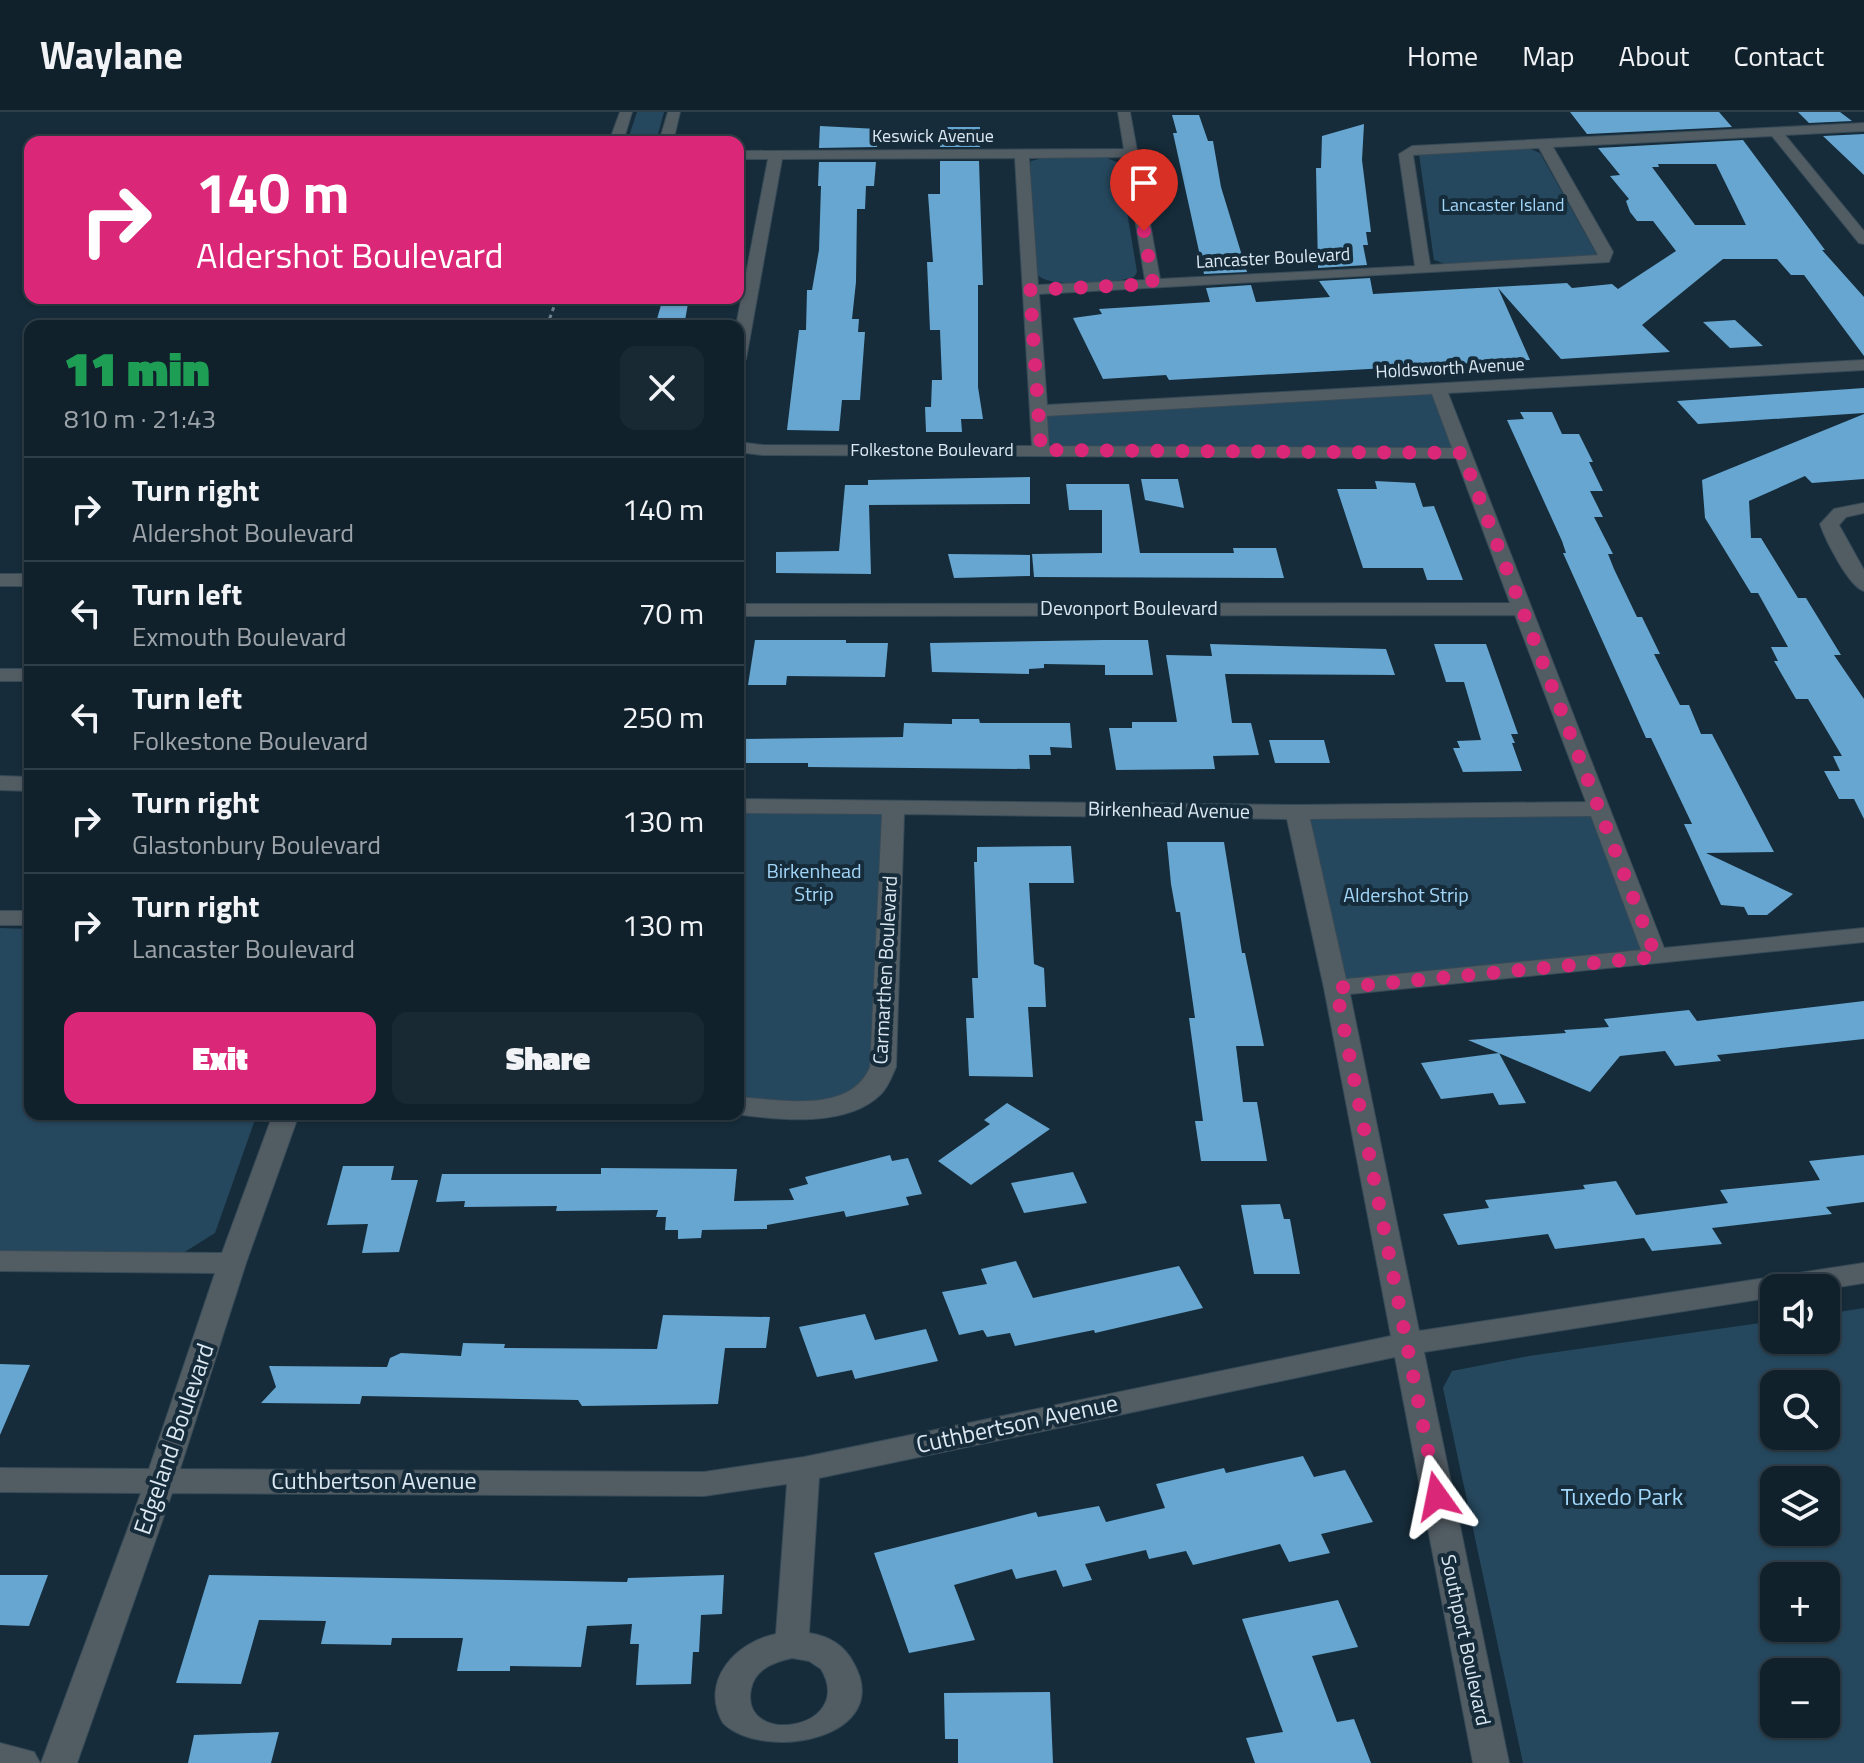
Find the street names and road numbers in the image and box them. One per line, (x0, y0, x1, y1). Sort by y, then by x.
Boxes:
street label: Keswick Avenue (872, 122, 994, 149)
street label: Lancaster Boulevard (1195, 240, 1351, 275)
street label: Holdsworth Avenue (1375, 350, 1525, 385)
street label: Folkestone Boulevard (850, 436, 1014, 463)
street label: Devonport Boulevard (1040, 592, 1218, 623)
street label: Birkenhead Avenue (1088, 793, 1250, 826)
street label: Carmarthen Boulevard (864, 875, 905, 1065)
street label: Edgeland Boulevard (123, 1338, 223, 1539)
street label: Cuthbertson Avenue (913, 1384, 1121, 1462)
street label: Cuthbertson Avenue (271, 1462, 477, 1498)
street label: Southport Boulevard (1433, 1552, 1500, 1728)

